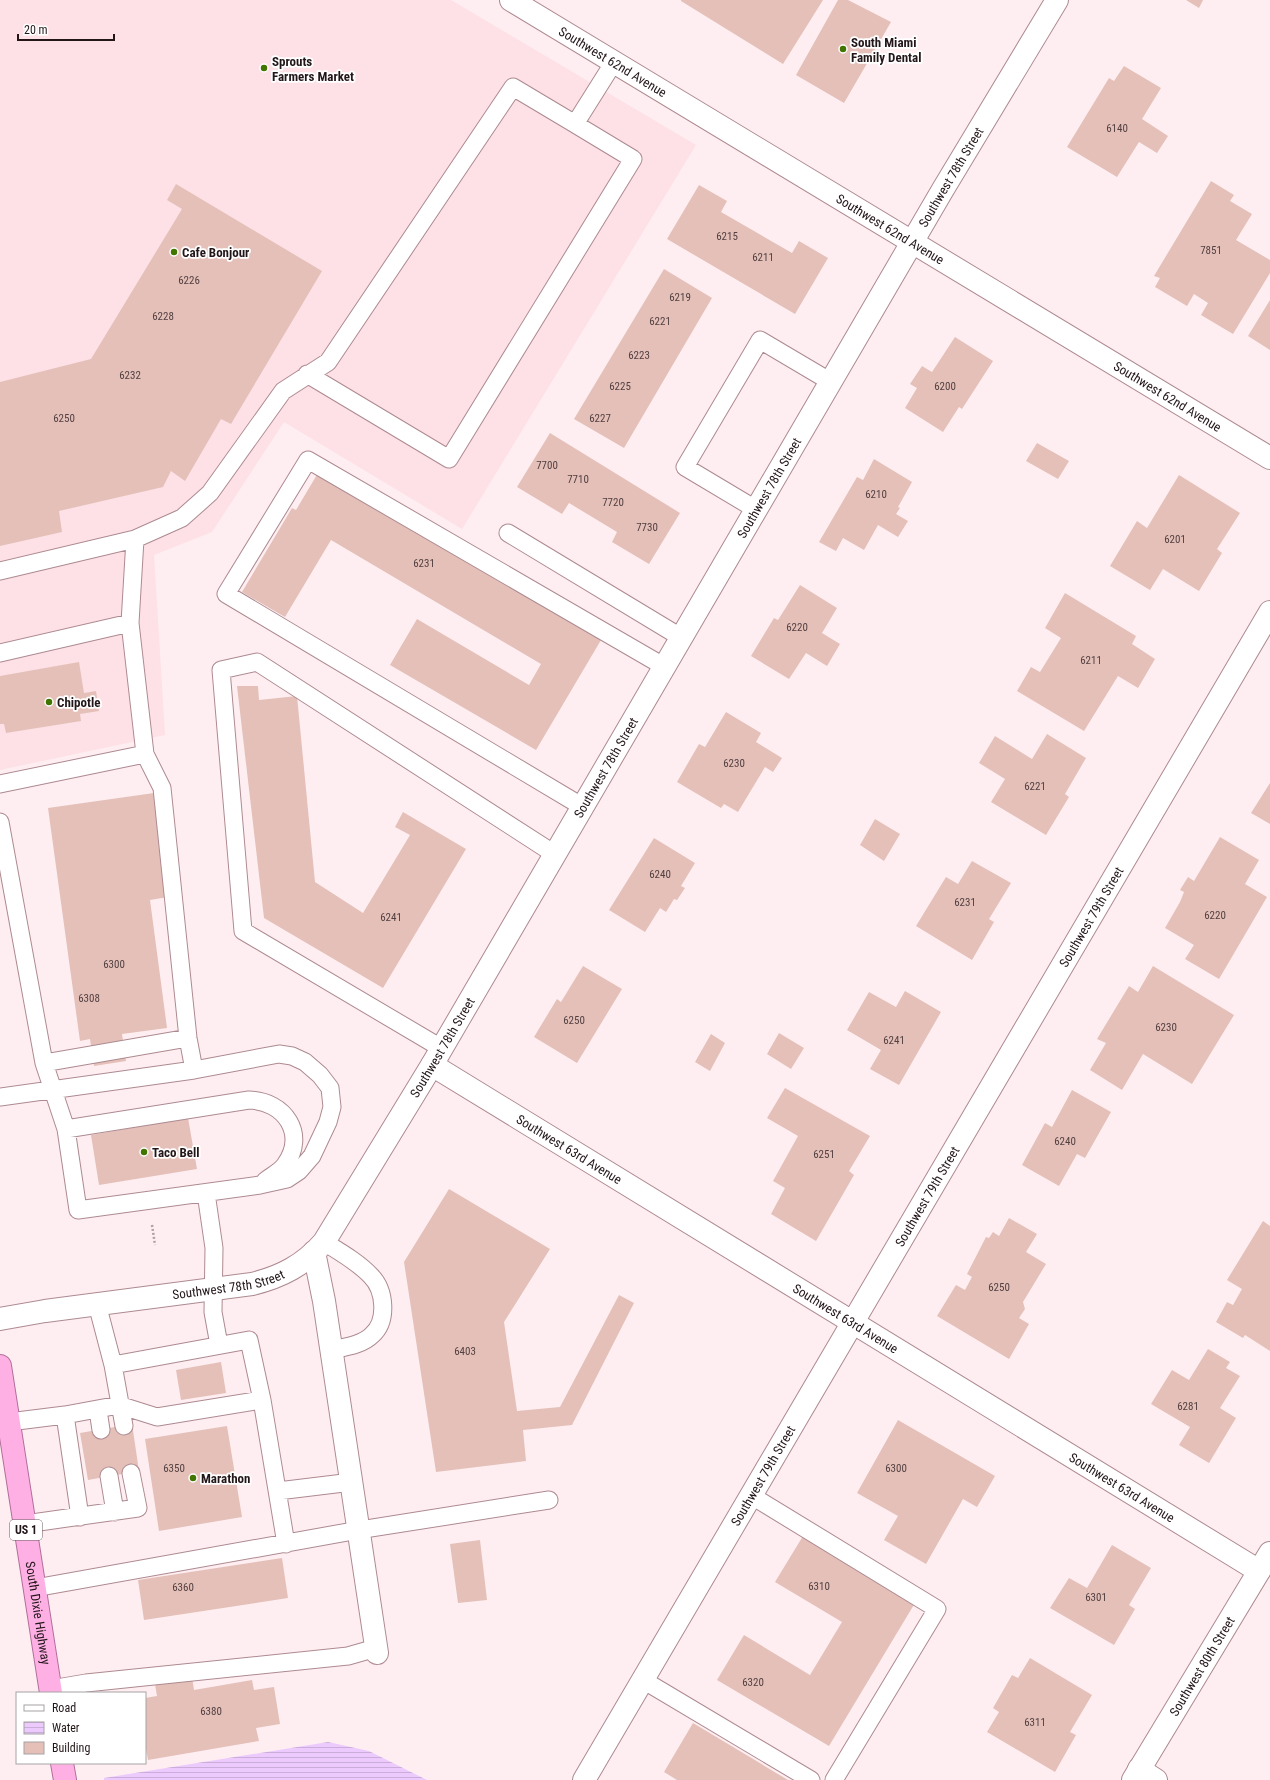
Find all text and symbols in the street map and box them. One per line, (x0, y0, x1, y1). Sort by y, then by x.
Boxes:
scale bar (18, 16, 114, 42)
text: 20 m (24, 23, 48, 37)
street label: Southwest 62nd Avenue (556, 24, 669, 100)
place label: South Miami Family Dental (851, 35, 921, 65)
marker: South Miami Family Dental (838, 44, 848, 54)
place label: Sprouts Farmers Market (272, 54, 354, 84)
marker: Sprouts Farmers Market (259, 63, 269, 73)
house number: 6140 (1106, 122, 1128, 135)
street label: Southwest 78th Street (916, 125, 987, 230)
street label: Southwest 62nd Avenue (833, 191, 947, 268)
house number: 6215 (716, 230, 738, 243)
house number: 7851 (1200, 244, 1222, 257)
place label: Cafe Bonjour (182, 245, 250, 260)
marker: Cafe Bonjour (169, 247, 179, 257)
house number: 6211 (752, 251, 774, 264)
house number: 6226 (178, 274, 200, 287)
house number: 6219 (669, 291, 691, 304)
house number: 6228 (152, 310, 174, 323)
house number: 6221 (649, 315, 671, 328)
house number: 6223 (628, 349, 650, 362)
street label: Southwest 62nd Avenue (1111, 358, 1224, 435)
house number: 6232 (119, 369, 141, 382)
house number: 6225 (609, 380, 631, 393)
house number: 6200 (934, 380, 956, 393)
house number: 6250 (53, 412, 75, 425)
house number: 6227 (589, 412, 611, 425)
street label: Southwest 78th Street (734, 435, 804, 541)
house number: 7700 (536, 459, 558, 472)
house number: 7710 (567, 473, 589, 486)
house number: 6210 (865, 488, 887, 501)
house number: 7720 (602, 496, 624, 509)
house number: 7730 (636, 521, 658, 534)
house number: 6201 (1164, 533, 1186, 546)
house number: 6231 (413, 557, 435, 570)
house number: 6220 (786, 621, 808, 634)
house number: 6211 (1080, 654, 1102, 667)
place label: Chipotle (57, 695, 100, 710)
marker: Chipotle (44, 697, 54, 707)
street label: Southwest 78th Street (571, 715, 641, 821)
house number: 6230 (723, 757, 745, 770)
house number: 6221 (1024, 780, 1046, 793)
street label: Southwest 79th Street (1056, 864, 1127, 970)
house number: 6240 (649, 868, 671, 881)
house number: 6231 (954, 896, 976, 909)
house number: 6220 (1204, 909, 1226, 922)
house number: 6241 (380, 911, 402, 924)
house number: 6300 (103, 958, 125, 971)
house number: 6308 (78, 992, 100, 1005)
street label: Southwest 78th Street (407, 995, 478, 1100)
house number: 6250 (563, 1014, 585, 1027)
house number: 6230 (1155, 1021, 1177, 1034)
house number: 6241 (883, 1034, 905, 1047)
street label: Southwest 63rd Avenue (514, 1112, 624, 1187)
house number: 6240 (1054, 1135, 1076, 1148)
street label: Southwest 79th Street (892, 1144, 963, 1249)
place label: Taco Bell (152, 1145, 200, 1160)
marker: Taco Bell (139, 1147, 149, 1157)
house number: 6251 (813, 1148, 835, 1161)
street label: Southwest 78th Street (172, 1267, 287, 1302)
street label: Southwest 63rd Avenue (790, 1281, 901, 1356)
house number: 6250 (988, 1281, 1010, 1294)
house number: 6403 (454, 1345, 476, 1358)
house number: 6281 (1177, 1400, 1199, 1413)
street label: Southwest 79th Street (728, 1423, 798, 1529)
street label: Southwest 63rd Avenue (1066, 1450, 1177, 1526)
house number: 6350 (163, 1462, 185, 1475)
house number: 6300 (885, 1462, 907, 1475)
place label: Marathon (201, 1471, 250, 1486)
marker: Marathon (188, 1473, 198, 1483)
road number: US 1 (10, 1520, 42, 1540)
street label: South Dixie Highway (23, 1560, 54, 1667)
house number: 6310 (808, 1580, 830, 1593)
house number: 6360 (172, 1581, 194, 1594)
house number: 6301 (1085, 1591, 1107, 1604)
street label: Southwest 80th Street (1166, 1614, 1238, 1719)
house number: 6320 (742, 1676, 764, 1689)
legend (16, 1692, 146, 1764)
text: Road (52, 1701, 76, 1715)
house number: 6380 (200, 1705, 222, 1718)
house number: 6311 (1024, 1716, 1046, 1729)
text: Water (52, 1721, 80, 1735)
text: Building (52, 1741, 90, 1755)

